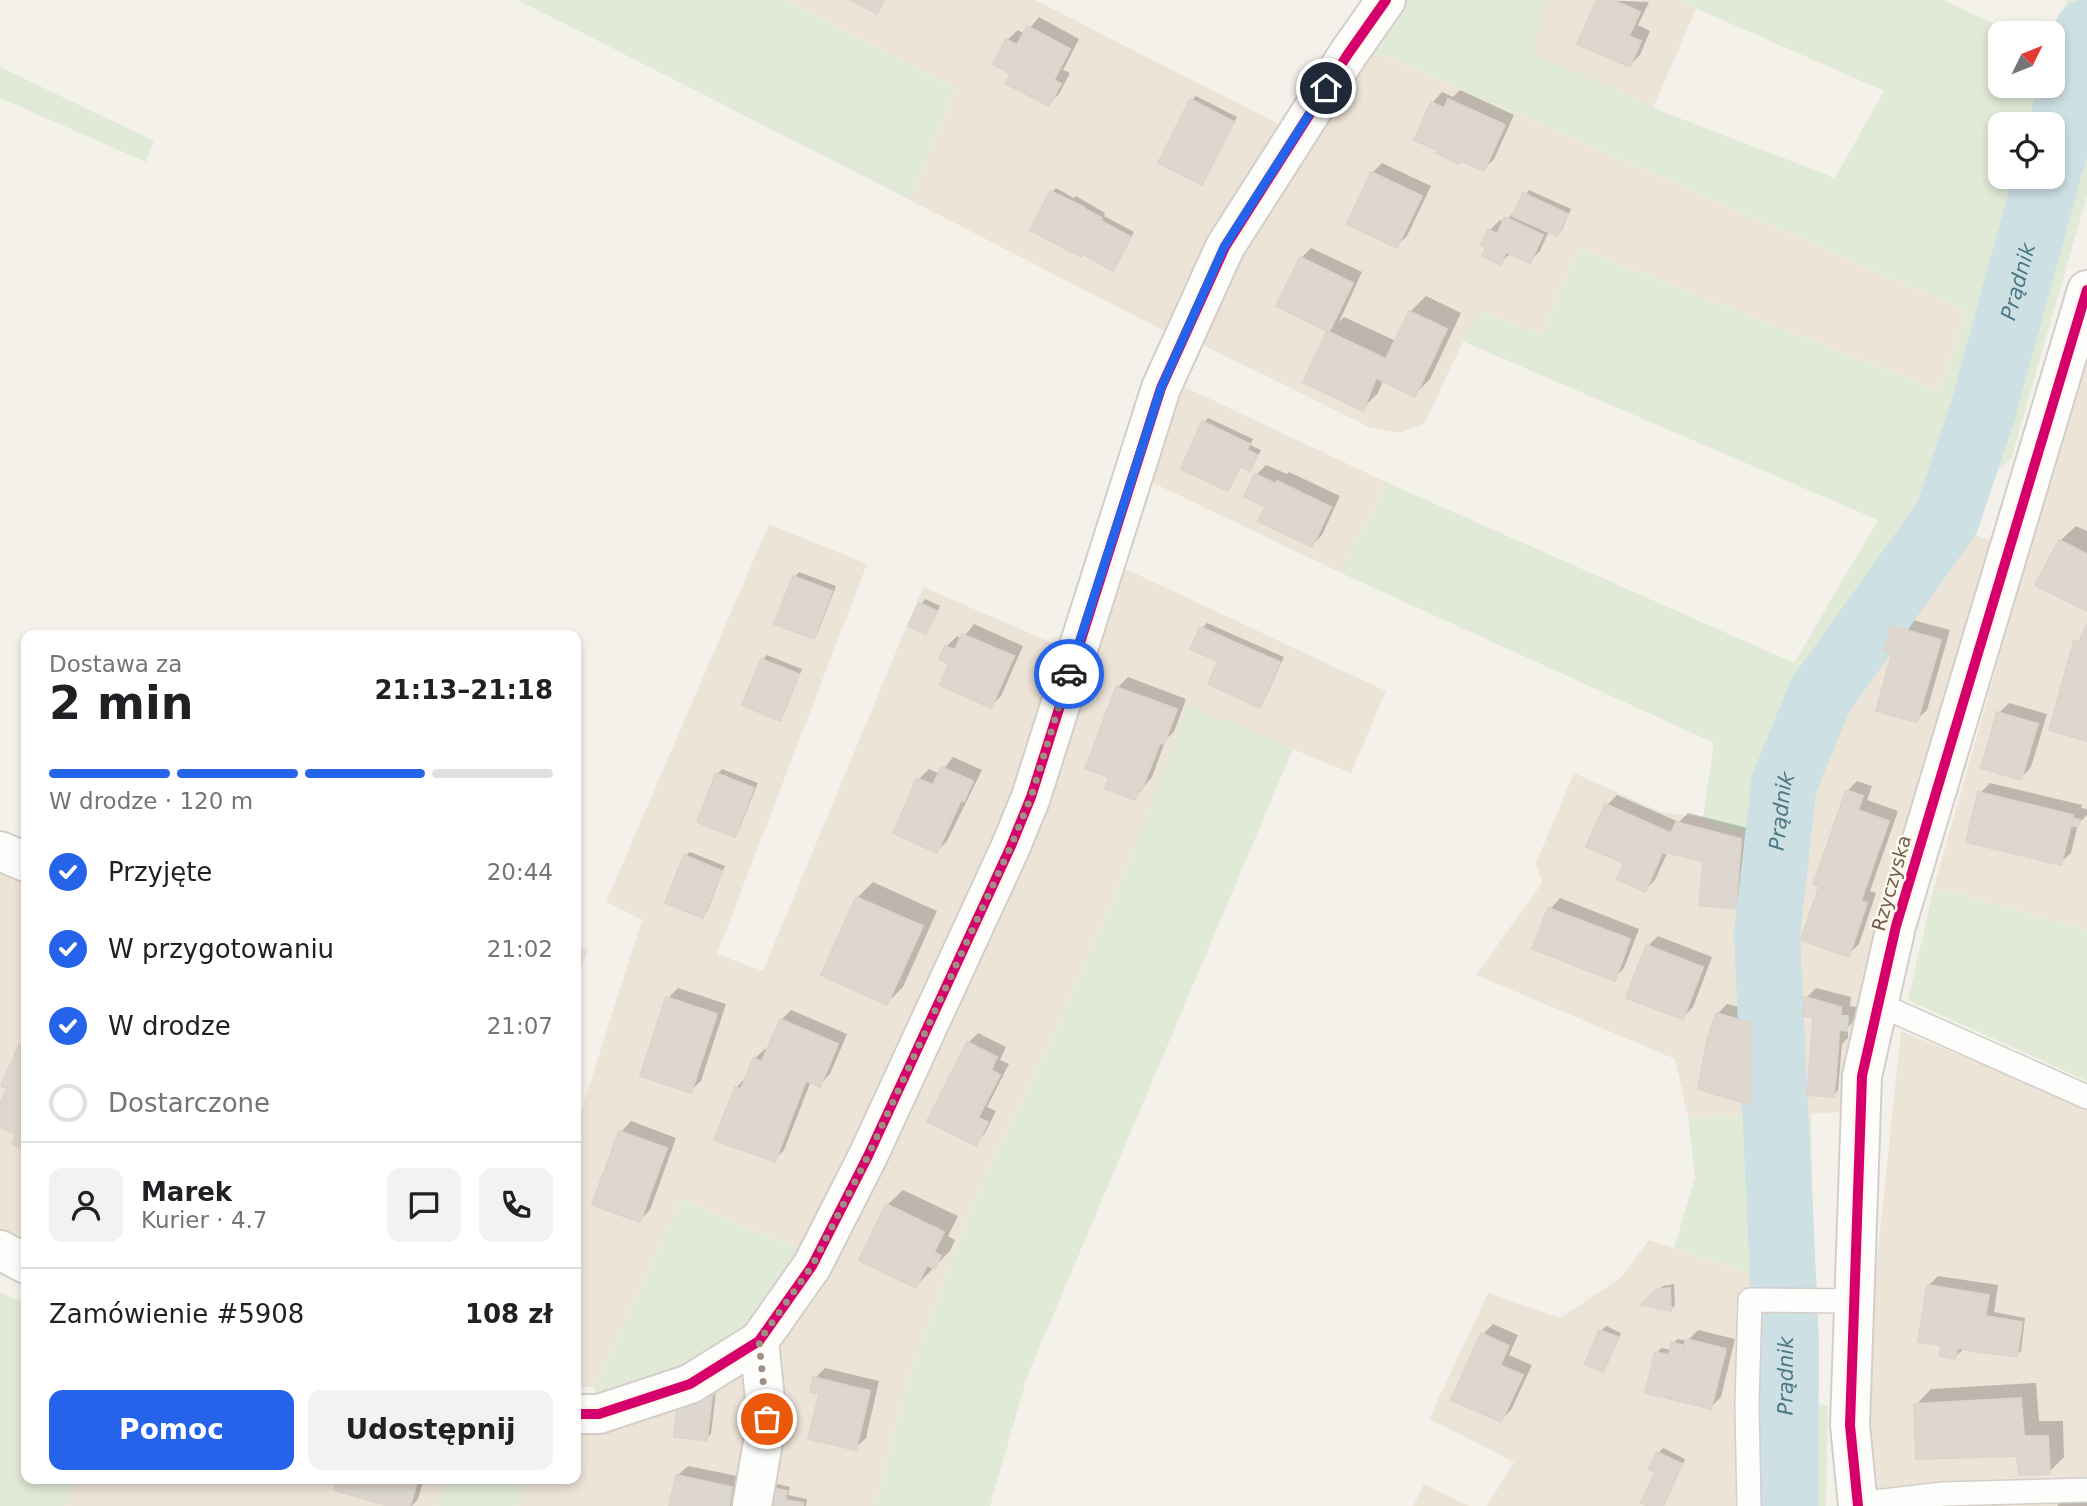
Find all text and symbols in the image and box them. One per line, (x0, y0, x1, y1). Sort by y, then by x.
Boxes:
north arrow (1988, 21, 2065, 98)
map controls (1988, 21, 2065, 189)
pin (1296, 58, 1356, 118)
icon: home (1307, 69, 1345, 107)
button: locate (1988, 112, 2065, 189)
water label: Prądnik (1996, 240, 2040, 323)
courier (1034, 639, 1104, 709)
text: Dostawa za (49, 651, 182, 677)
icon: car (1050, 655, 1088, 693)
text: 21:13–21:18 (374, 675, 553, 705)
text: 2 min (49, 676, 193, 730)
water label: Prądnik (1765, 768, 1800, 852)
text: W drodze · 120 m (49, 788, 253, 814)
street label: Rzyczyska (1867, 833, 1915, 933)
icon: check (49, 853, 87, 891)
text: Przyjęte (108, 857, 212, 887)
text: 20:44 (487, 859, 553, 885)
icon: check (49, 930, 87, 968)
text: W przygotowaniu (108, 934, 334, 964)
text: 21:02 (487, 936, 553, 962)
icon: check (49, 1007, 87, 1045)
text: W drodze (108, 1011, 231, 1041)
text: 21:07 (487, 1013, 553, 1039)
text: Dostarczone (108, 1088, 270, 1118)
button: person (49, 1168, 123, 1242)
button: chat (387, 1168, 461, 1242)
button: phone (479, 1168, 553, 1242)
text: Marek (141, 1177, 232, 1207)
text: Kurier · 4.7 (141, 1207, 267, 1233)
text: Zamówienie #5908 (49, 1299, 304, 1329)
text: 108 zł (465, 1299, 553, 1329)
water label: Prądnik (1774, 1336, 1798, 1416)
pin (737, 1389, 797, 1449)
button: Pomoc (49, 1390, 294, 1470)
button: Udostępnij (308, 1390, 553, 1470)
icon: bag (748, 1400, 786, 1438)

